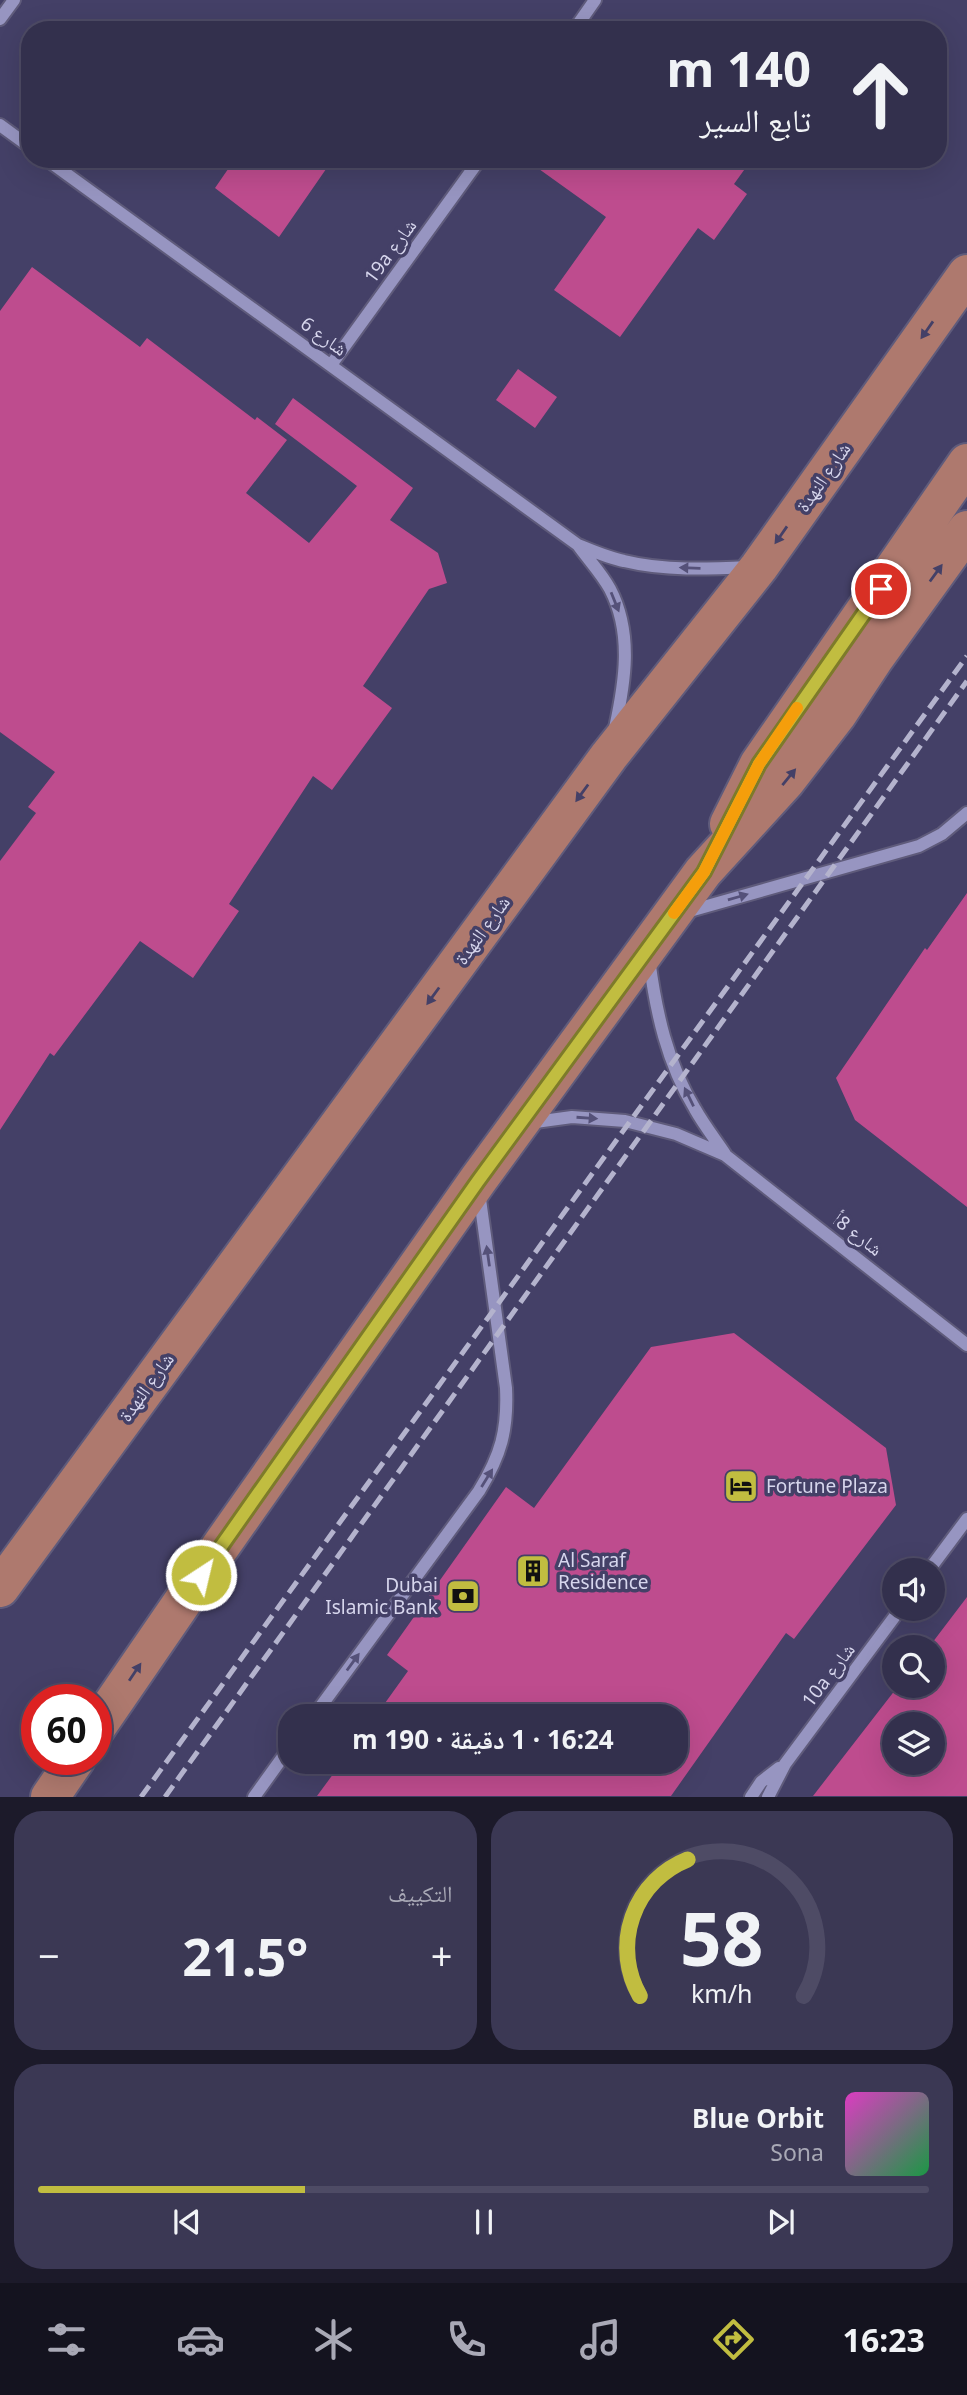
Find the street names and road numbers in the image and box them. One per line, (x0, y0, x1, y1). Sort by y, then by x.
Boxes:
street label: 19a شارع (358, 214, 422, 288)
street label: شارع 6 (295, 310, 353, 362)
street label: شارع النهدة (790, 437, 856, 517)
street label: شارع النهدة (448, 890, 516, 970)
street label: شارع 8أ (828, 1206, 888, 1262)
street label: شارع النهدة (112, 1347, 180, 1427)
street label: 10a شارع (796, 1638, 860, 1712)

